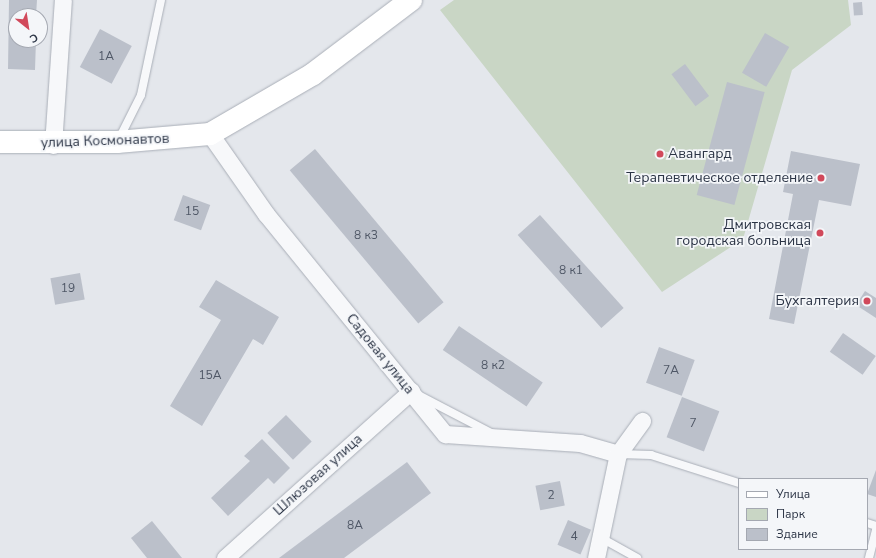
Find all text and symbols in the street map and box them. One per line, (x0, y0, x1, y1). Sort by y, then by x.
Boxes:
north arrow (8, 8, 48, 48)
text: С (27, 30, 41, 46)
house number: 1А (98, 50, 114, 64)
street label: улица Космонавтов (40, 130, 170, 152)
place label: Авангард (668, 146, 732, 162)
marker: Авангард (655, 149, 665, 159)
place label: Терапевтическое отделение (626, 170, 813, 186)
marker: Терапевтическое отделение (816, 173, 826, 183)
house number: 15 (185, 205, 199, 219)
place label: Дмитровская городская больница (676, 217, 811, 250)
marker: Дмитровская городская больница (814, 227, 826, 239)
house number: 8 к3 (354, 229, 378, 243)
house number: 8 к1 (559, 264, 583, 278)
house number: 19 (61, 282, 75, 296)
place label: Бухгалтерия (776, 293, 859, 309)
marker: Бухгалтерия (862, 296, 872, 306)
street label: Садовая улица (342, 310, 418, 398)
house number: 8 к2 (481, 359, 505, 373)
house number: 7А (663, 364, 679, 378)
house number: 15А (198, 369, 222, 383)
house number: 7 (689, 417, 697, 431)
street label: Шлюзовая улица (270, 431, 366, 519)
legend (738, 478, 868, 550)
text: Улица (776, 486, 810, 502)
house number: 2 (547, 489, 555, 503)
text: Парк (776, 506, 805, 522)
house number: 8А (347, 519, 363, 533)
text: Здание (776, 526, 818, 542)
house number: 4 (570, 530, 578, 544)

